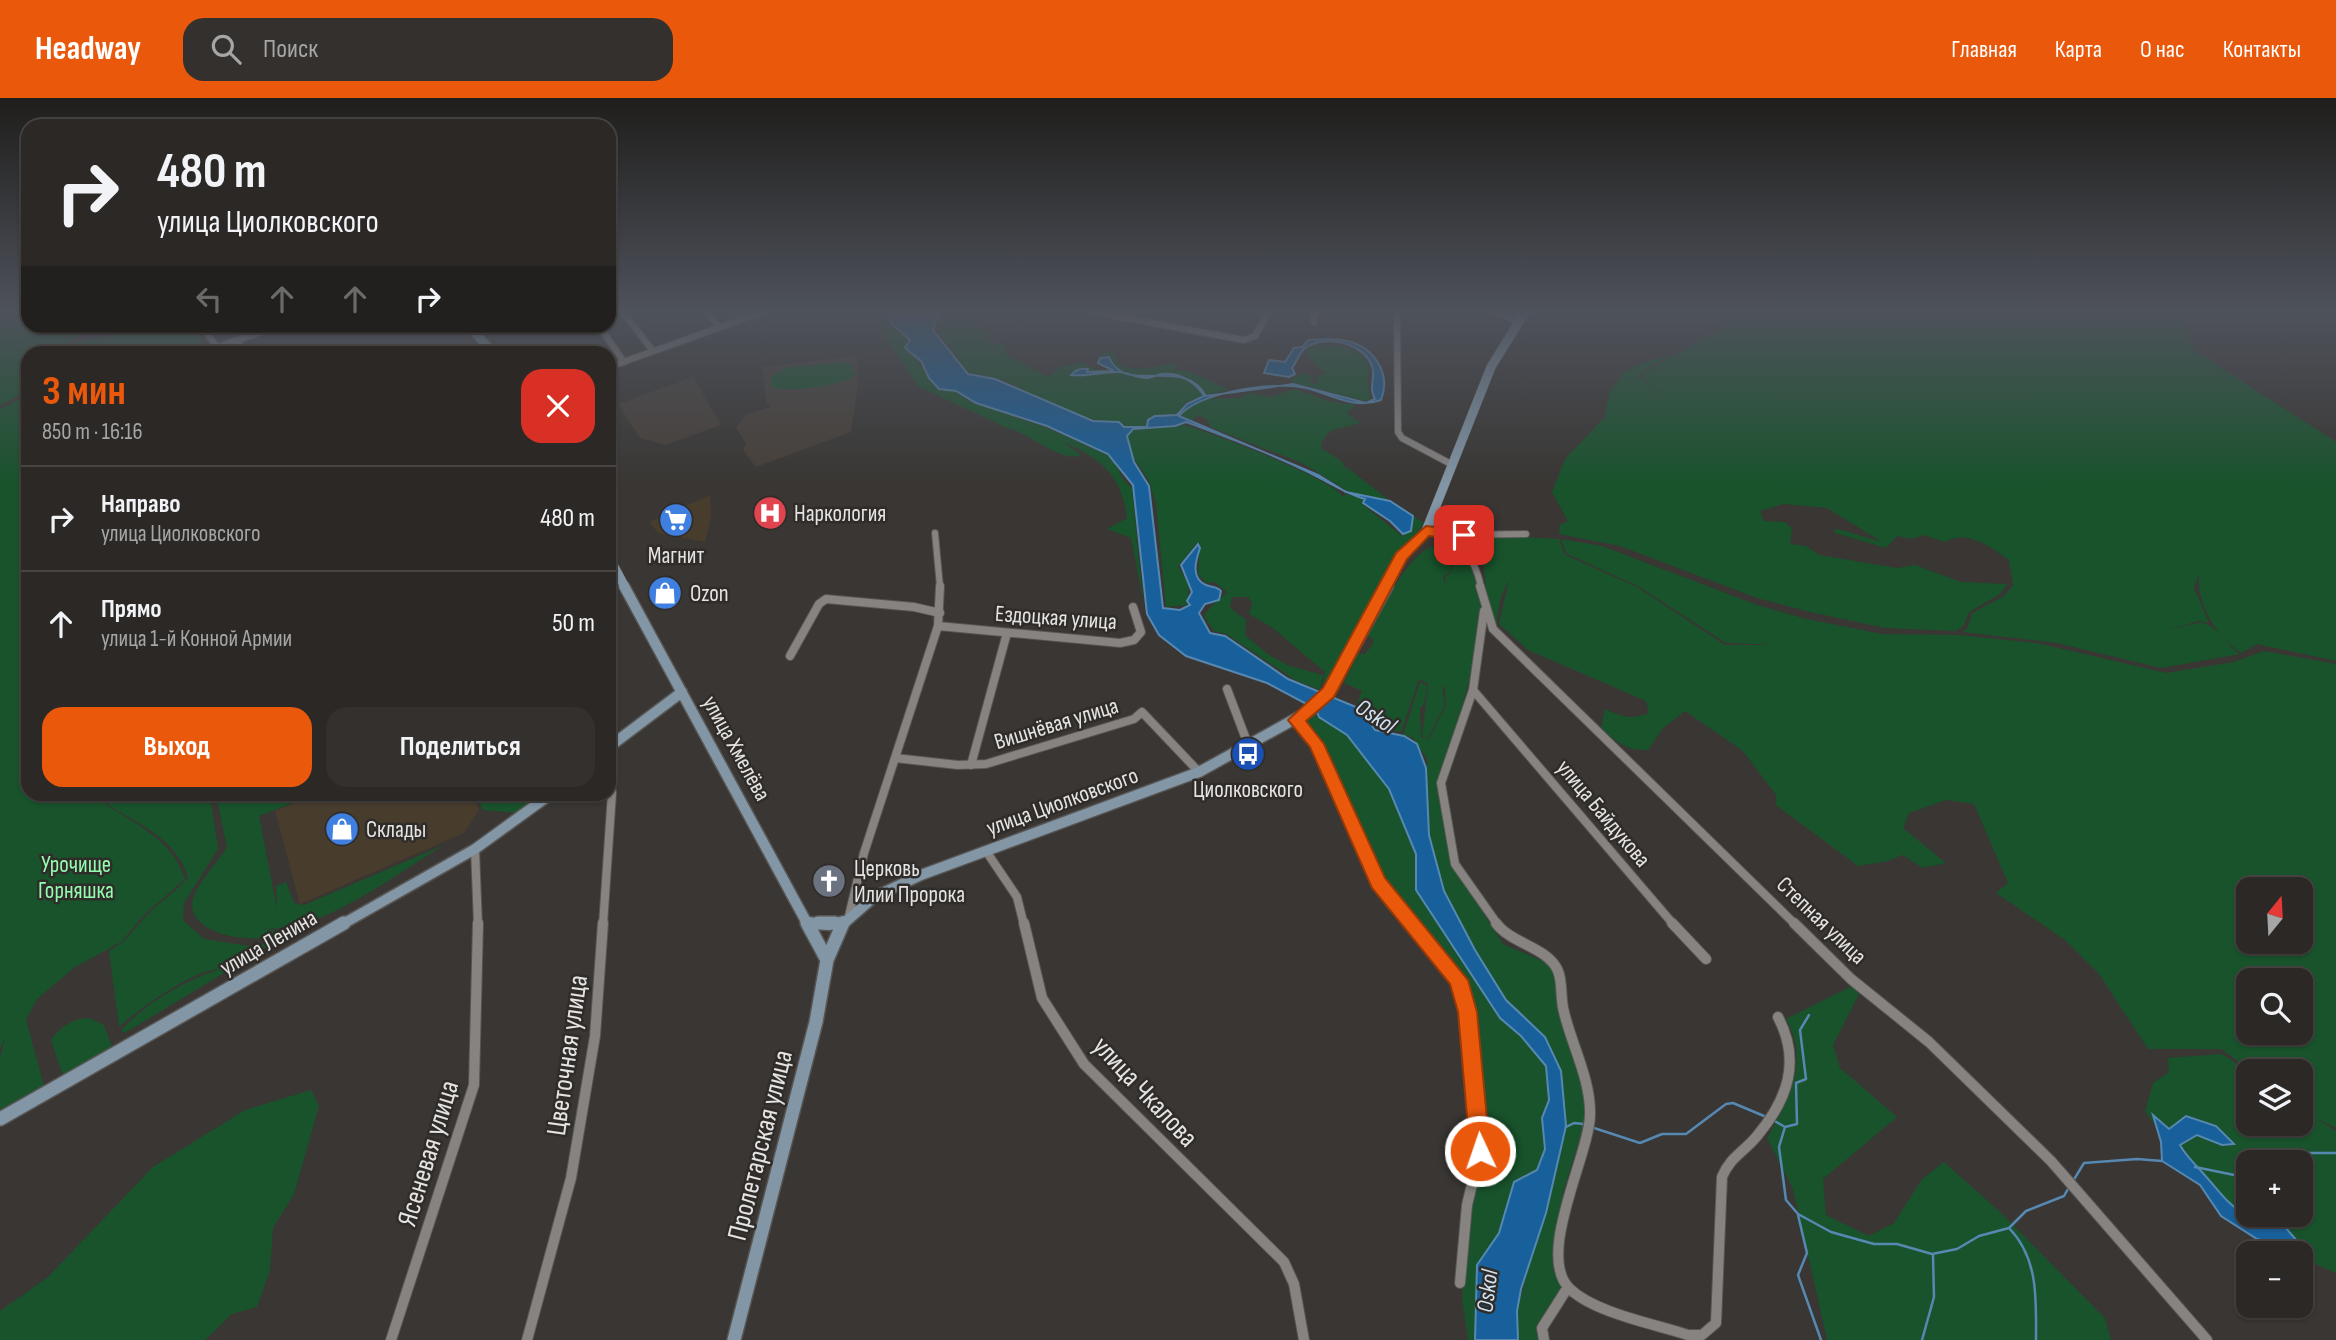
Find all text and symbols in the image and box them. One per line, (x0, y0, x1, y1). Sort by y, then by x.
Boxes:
search box (183, 18, 673, 81)
text: Headway (35, 29, 141, 69)
icon: search (207, 30, 245, 68)
text: Поиск (263, 34, 318, 65)
text: Главная (1951, 35, 2017, 64)
text: Карта (2055, 35, 2102, 64)
text: О нас (2140, 35, 2185, 64)
text: Контакты (2223, 35, 2301, 64)
text: 480 m (157, 143, 266, 202)
icon: right (42, 147, 133, 238)
text: улица Циолковского (157, 203, 379, 242)
icon: left (190, 280, 228, 318)
icon: ahead (263, 280, 301, 318)
icon: ahead (336, 280, 374, 318)
icon: right (409, 280, 447, 318)
text: 3 мин (42, 366, 126, 417)
button: close (521, 369, 595, 443)
text: 850 m · 16:16 (42, 418, 142, 446)
text: Направо (101, 489, 180, 520)
hospital icon: Наркология (751, 494, 789, 532)
icon: right (42, 500, 80, 538)
place label: Наркология (794, 500, 886, 528)
supermarket icon: Магнит (657, 501, 695, 539)
text: 480 m (540, 503, 595, 534)
pin (1434, 505, 1494, 565)
icon: arrive (1445, 516, 1483, 554)
text: улица Циолковского (101, 520, 260, 548)
place label: Магнит (648, 542, 704, 570)
shop icon: Ozon (646, 574, 684, 612)
place label: Ozon (690, 580, 729, 608)
text: Прямо (101, 594, 162, 625)
street label: Ездоцкая улица (994, 600, 1118, 636)
icon: ahead (42, 605, 80, 643)
text: 50 m (552, 608, 595, 639)
text: улица 1-й Конной Армии (101, 625, 292, 653)
street label: улица Хмелёва (696, 691, 776, 806)
street label: Вишнёвая улица (991, 692, 1122, 756)
water label: Oskol (1350, 693, 1402, 741)
button: Выход (42, 707, 312, 787)
button: Поделиться (326, 707, 595, 787)
bus stop icon: Циолковского (1229, 735, 1267, 773)
street label: улица Байдукова (1550, 754, 1656, 873)
street label: улица Циолковского (983, 762, 1142, 842)
place label: Циолковского (1193, 776, 1303, 804)
shop icon: Склады (323, 810, 361, 848)
place label: Склады (366, 816, 426, 844)
park label: Урочище Горняшка (38, 851, 114, 905)
place label: Церковь Илии Пророка (854, 855, 965, 909)
church icon: Церковь Илии Пророка (810, 862, 848, 900)
street label: Степная улица (1770, 871, 1872, 971)
north arrow (2236, 877, 2314, 954)
map controls (2236, 877, 2313, 1318)
street label: улица Ленина (215, 904, 322, 982)
button: search (2236, 968, 2313, 1045)
street label: Цветочная улица (540, 973, 595, 1138)
street label: улица Чкалова (1085, 1030, 1204, 1154)
street label: Пролетарская улица (721, 1047, 800, 1244)
button: layers (2236, 1059, 2313, 1136)
street label: Ясеневая улица (391, 1077, 466, 1230)
position arrow (1443, 1114, 1517, 1188)
button: + (2236, 1150, 2313, 1227)
button: − (2236, 1241, 2313, 1318)
water label: Oskol (1471, 1267, 1505, 1314)

